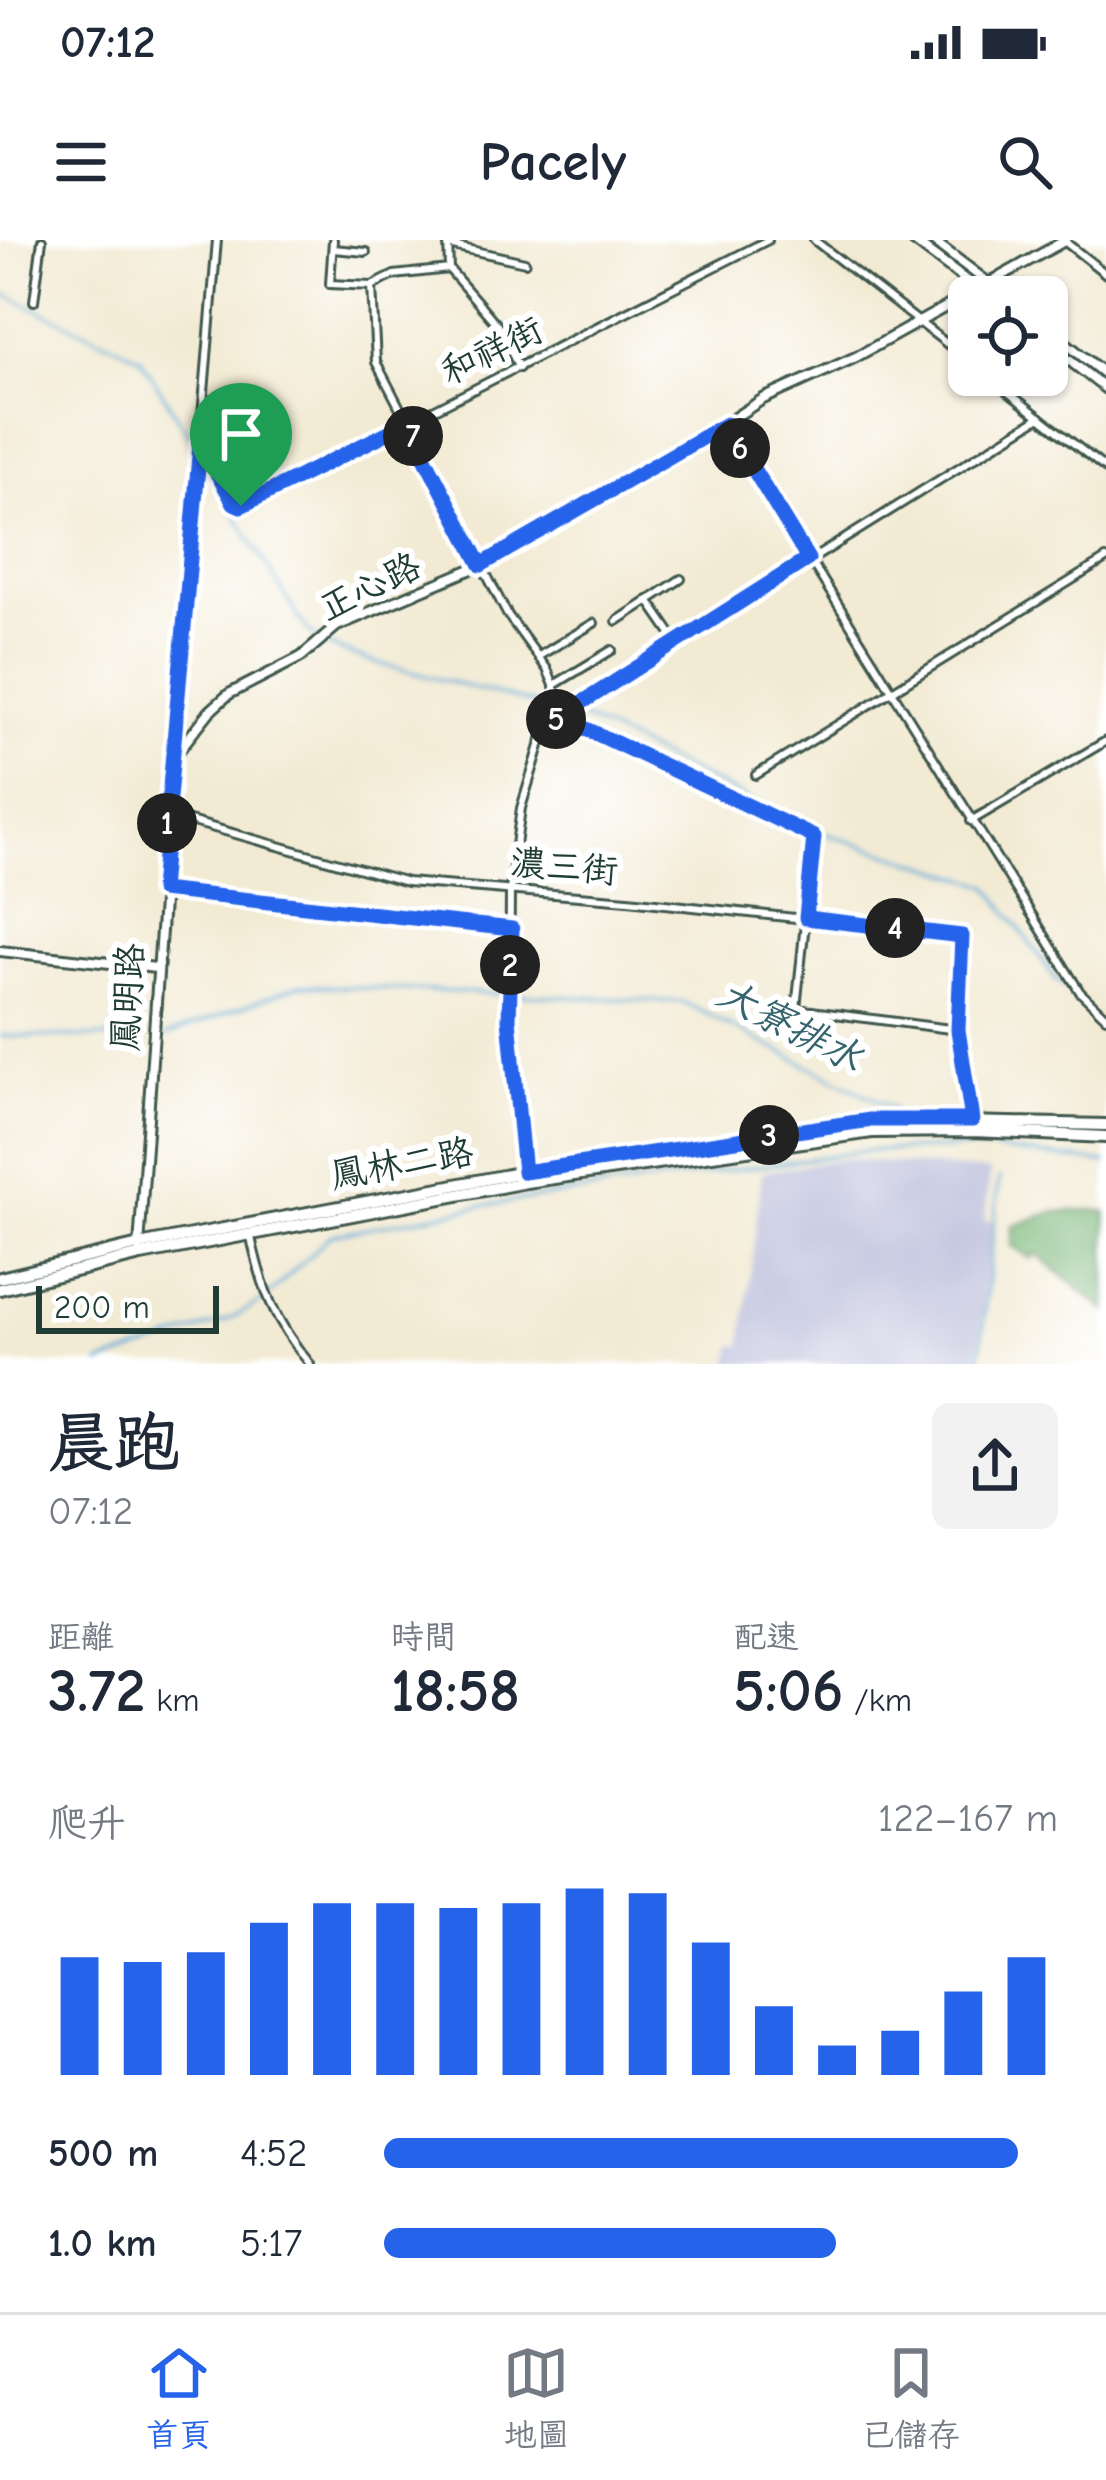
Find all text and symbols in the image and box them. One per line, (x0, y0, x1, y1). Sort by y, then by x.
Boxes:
text: 07:12 (60, 16, 155, 68)
icon: menu (48, 129, 114, 195)
icon: search (992, 129, 1058, 195)
text: Pacely (480, 131, 626, 194)
map controls (948, 276, 1068, 396)
button: locate (948, 276, 1068, 396)
street label: 和祥街 (434, 309, 550, 393)
pin (190, 383, 292, 506)
icon: arrive (208, 401, 274, 467)
pin: 7 (383, 406, 443, 466)
text: 7 (406, 417, 420, 455)
pin: 6 (710, 418, 770, 478)
text: 6 (731, 429, 749, 467)
street label: 正心路 (312, 545, 428, 629)
pin: 5 (526, 689, 586, 749)
text: 5 (547, 700, 565, 738)
pin: 1 (137, 793, 197, 853)
text: 1 (161, 804, 173, 842)
street label: 濃三街 (508, 842, 620, 892)
pin: 4 (865, 898, 925, 958)
text: 4 (887, 909, 903, 947)
pin: 2 (480, 935, 540, 995)
street label: 鳳明路 (105, 942, 151, 1052)
text: 2 (502, 946, 518, 984)
water label: 大寮排水 (710, 971, 871, 1082)
pin: 3 (739, 1105, 799, 1165)
text: 3 (761, 1116, 777, 1154)
street label: 鳳林二路 (328, 1131, 476, 1197)
scale bar (36, 1280, 219, 1333)
text: 200 m (54, 1288, 150, 1326)
button: share (932, 1403, 1058, 1529)
text: 晨跑 (48, 1406, 180, 1482)
text: 07:12 (48, 1489, 133, 1534)
text: 距離 (48, 1618, 114, 1656)
text: 時間 (391, 1618, 457, 1656)
text: 配速 (733, 1618, 799, 1656)
text: 3.72 (48, 1657, 145, 1726)
text: 18:58 (391, 1657, 520, 1726)
text: 5:06 (733, 1657, 843, 1726)
text: km (145, 1681, 200, 1719)
text: /km (843, 1681, 912, 1719)
text: 122–167 m (878, 1796, 1058, 1841)
text: 爬升 (48, 1801, 126, 1846)
text: 500 m (48, 2131, 158, 2176)
text: 4:52 (240, 2131, 307, 2176)
text: 1.0 km (48, 2221, 157, 2266)
text: 5:17 (240, 2221, 302, 2266)
tab: 首頁 (146, 2340, 212, 2455)
tab: 地圖 (503, 2340, 569, 2455)
tab: 已儲存 (861, 2340, 960, 2455)

